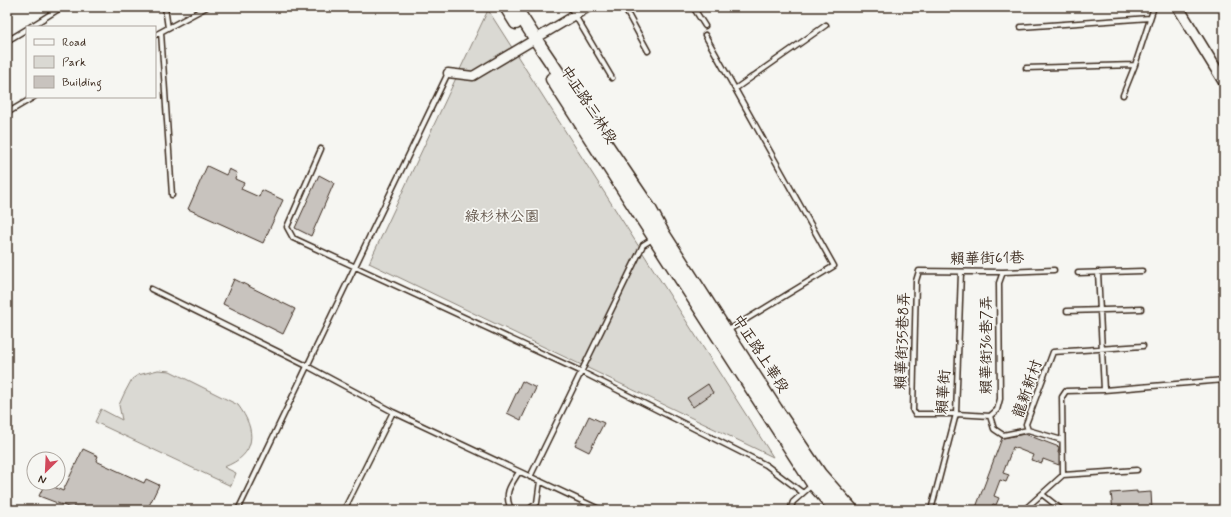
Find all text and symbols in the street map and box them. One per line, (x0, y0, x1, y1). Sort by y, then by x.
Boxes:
legend (26, 26, 156, 98)
text: Road (62, 35, 86, 51)
text: Park (62, 55, 86, 71)
street label: 中正路三林段 (555, 62, 621, 148)
text: Building (62, 75, 102, 92)
park label: 綠杉林公園 (464, 207, 540, 227)
street label: 賴華街61巷 (950, 248, 1024, 270)
street label: 賴華街35巷8弄 (891, 292, 915, 390)
street label: 賴華街36巷7弄 (977, 295, 997, 395)
street label: 中正路上華段 (727, 311, 793, 397)
street label: 龍新新村 (1009, 357, 1047, 421)
street label: 賴華街 (932, 369, 956, 415)
north arrow (26, 451, 66, 491)
text: N (36, 471, 49, 487)

